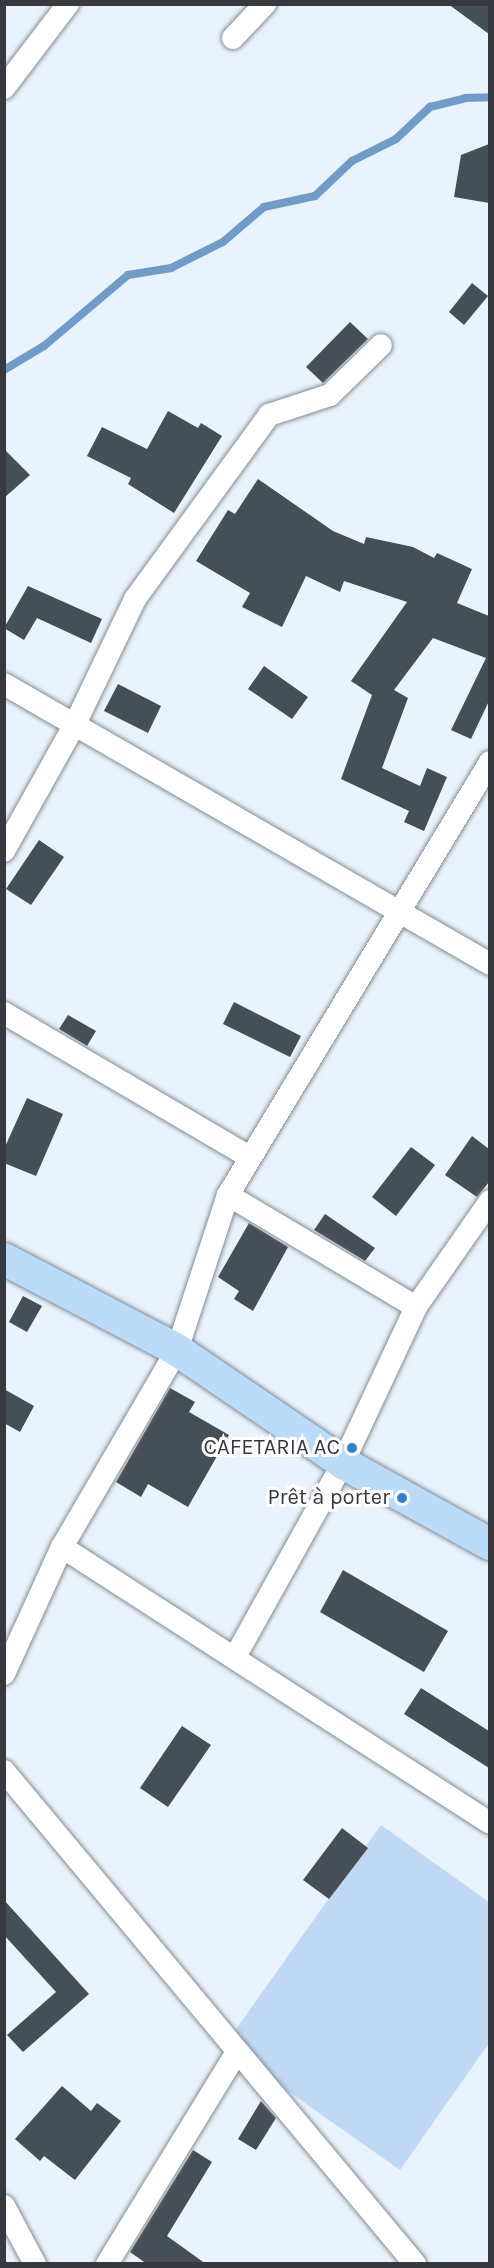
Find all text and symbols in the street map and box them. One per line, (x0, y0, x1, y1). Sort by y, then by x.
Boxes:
place label: CAFETARIA AC (204, 1435, 340, 1461)
marker: CAFETARIA AC (345, 1441, 359, 1455)
place label: Prêt à porter (267, 1485, 390, 1511)
marker: Prêt à porter (395, 1491, 409, 1505)

